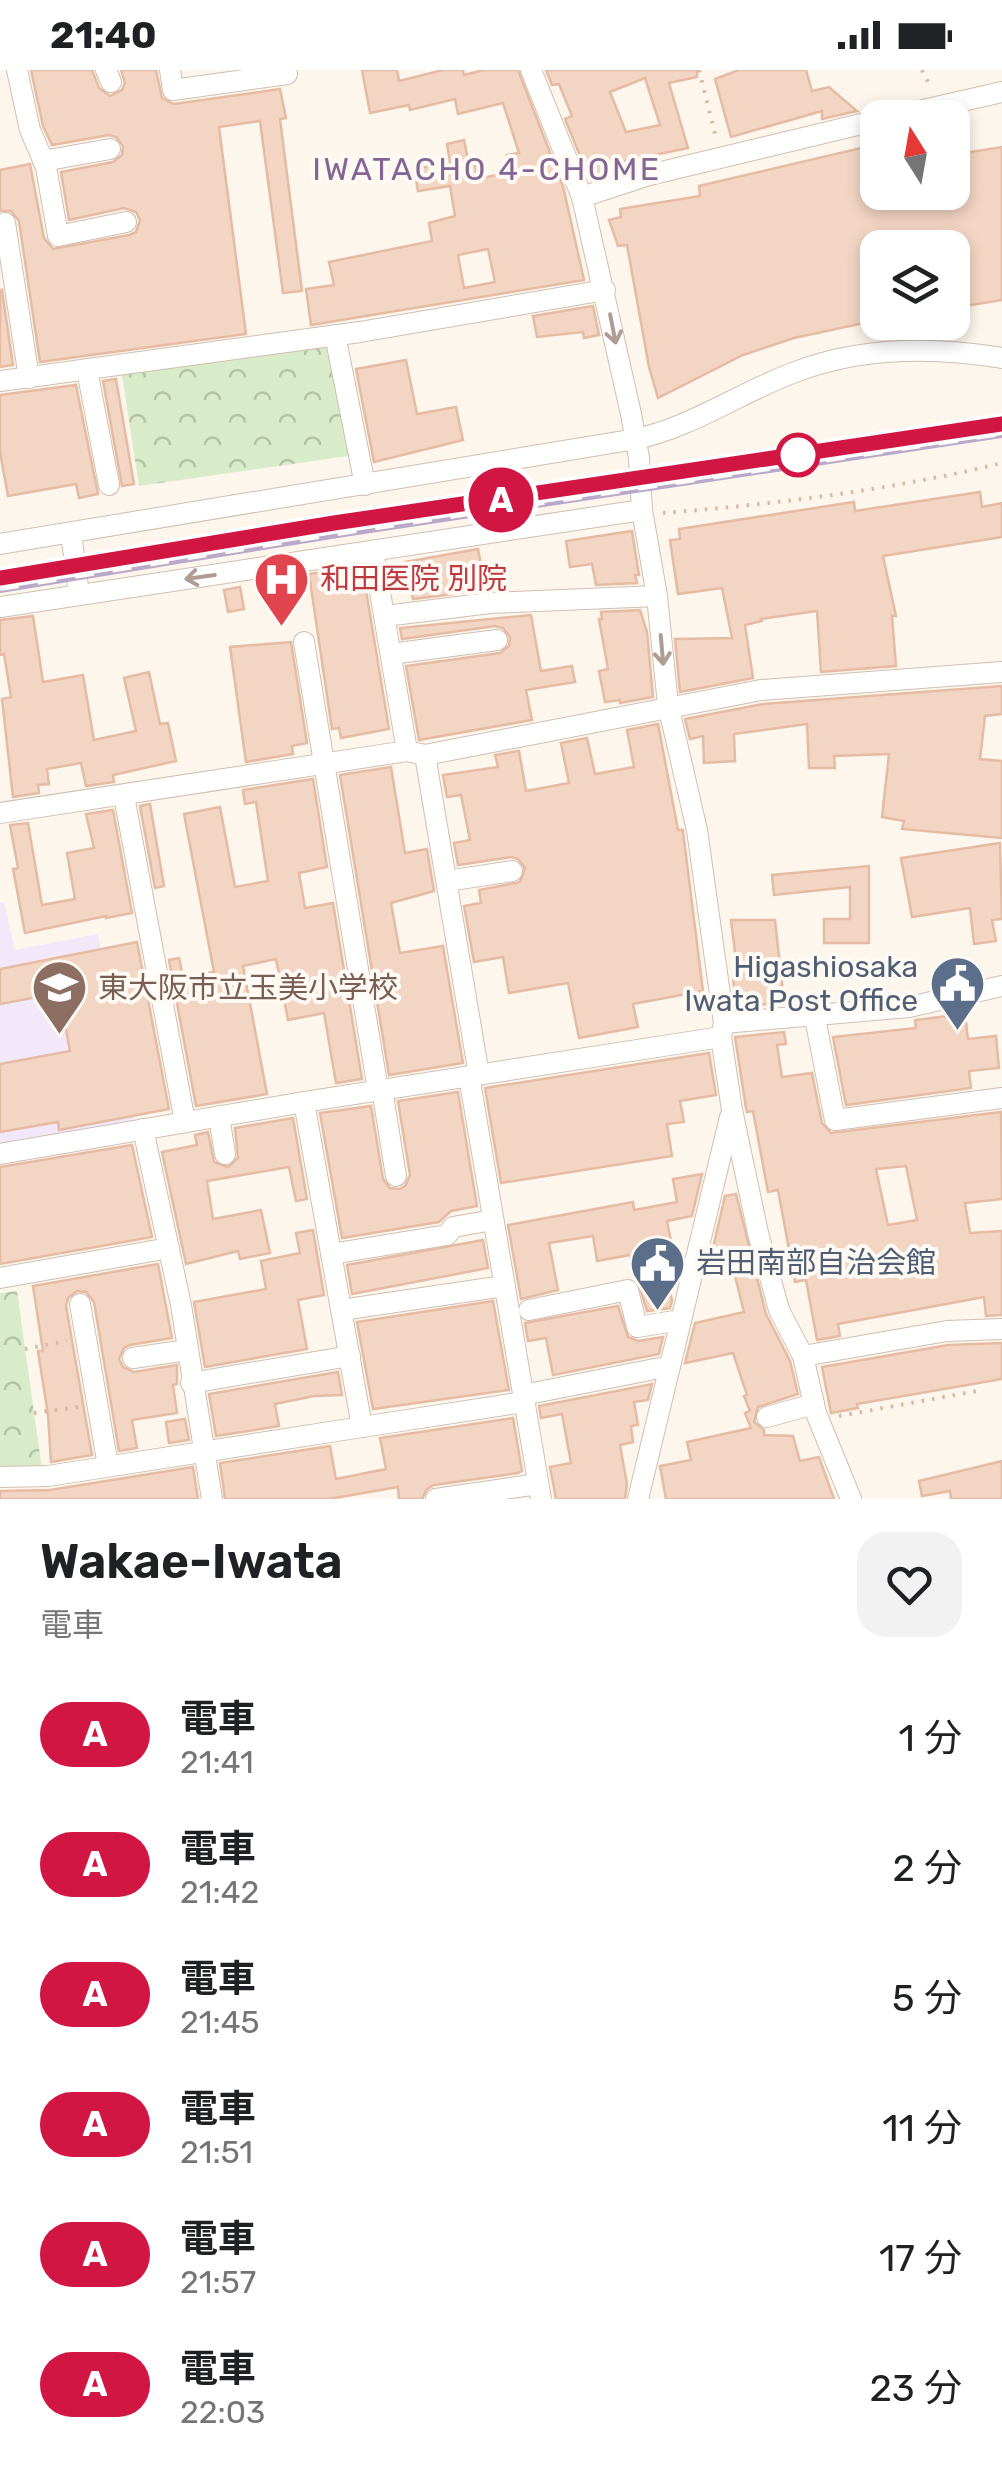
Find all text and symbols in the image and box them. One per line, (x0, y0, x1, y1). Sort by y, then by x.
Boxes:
text: 21:40 (50, 12, 156, 58)
north arrow (860, 100, 970, 210)
map controls (860, 100, 970, 340)
district label: IWATACHO 4-CHOME (312, 150, 662, 188)
button: layers (860, 230, 970, 340)
one-way arrow (605, 312, 624, 344)
unlabelled marker (777, 434, 819, 476)
line badge: A (468, 468, 534, 532)
text: A (488, 479, 514, 521)
hospital icon: 和田医院 別院 (251, 549, 311, 628)
place label: 和田医院 別院 (320, 561, 507, 597)
one-way arrow (184, 568, 216, 586)
one-way arrow (653, 633, 672, 665)
place label: Higashiosaka Iwata Post Office (684, 949, 918, 1019)
public building icon: Higashiosaka Iwata Post Office (927, 954, 987, 1033)
school or university icon: 東大阪市立玉美小学校 (29, 958, 89, 1037)
place label: 東大阪市立玉美小学校 (98, 970, 398, 1006)
public building icon: 岩田南部自治会館 (627, 1233, 687, 1312)
place label: 岩田南部自治会館 (696, 1245, 936, 1281)
button: heart (857, 1532, 962, 1637)
text: Wakae-Iwata (40, 1533, 343, 1590)
text: 電車 (40, 1606, 104, 1644)
text: 電車 (180, 1696, 256, 1742)
text: A (82, 1713, 108, 1755)
text: 1 分 (898, 1715, 962, 1761)
text: 21:41 (180, 1743, 254, 1781)
text: 電車 (180, 1826, 256, 1872)
text: A (82, 1843, 108, 1885)
text: 2 分 (892, 1845, 962, 1891)
text: 21:42 (180, 1873, 259, 1911)
text: 電車 (180, 1956, 256, 2002)
text: A (82, 1973, 108, 2015)
text: 5 分 (892, 1975, 962, 2021)
text: 21:45 (180, 2003, 260, 2041)
text: 電車 (180, 2086, 256, 2132)
text: A (82, 2103, 108, 2145)
text: 11 分 (882, 2105, 962, 2151)
text: 21:51 (180, 2133, 253, 2171)
text: 電車 (180, 2216, 256, 2262)
text: A (82, 2233, 108, 2275)
text: 17 分 (879, 2235, 962, 2281)
text: 21:57 (180, 2263, 256, 2301)
text: 電車 (180, 2346, 256, 2392)
text: A (82, 2363, 108, 2405)
text: 23 分 (870, 2365, 962, 2411)
text: 22:03 (180, 2393, 265, 2431)

